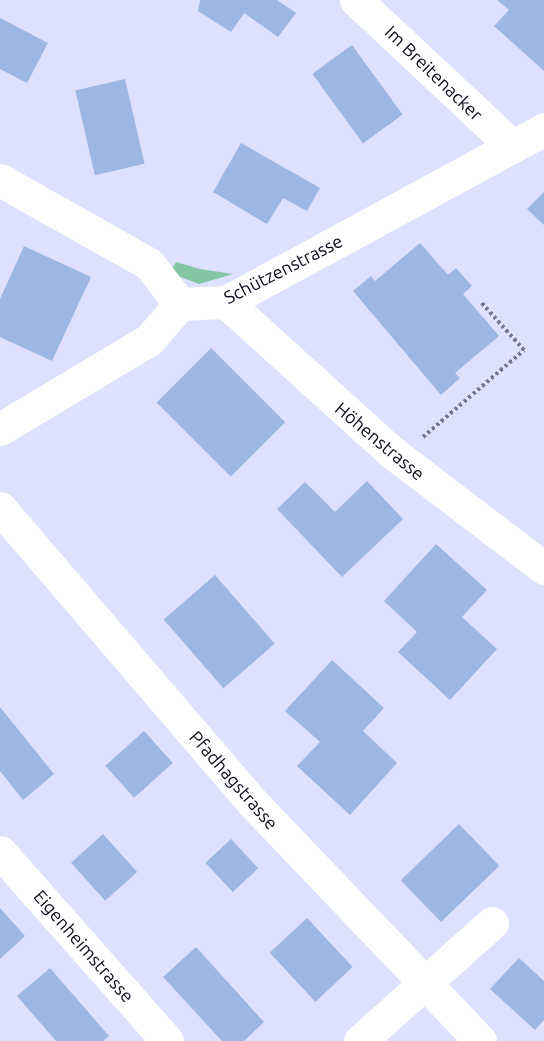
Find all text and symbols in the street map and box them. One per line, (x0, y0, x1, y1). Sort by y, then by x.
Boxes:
street label: Im Breitenacker (381, 21, 487, 125)
street label: Schützenstrasse (220, 230, 346, 308)
street label: Höhenstrasse (331, 397, 429, 485)
street label: Pfadhagstrasse (185, 726, 283, 834)
street label: Eigenheimstrasse (29, 885, 139, 1007)

